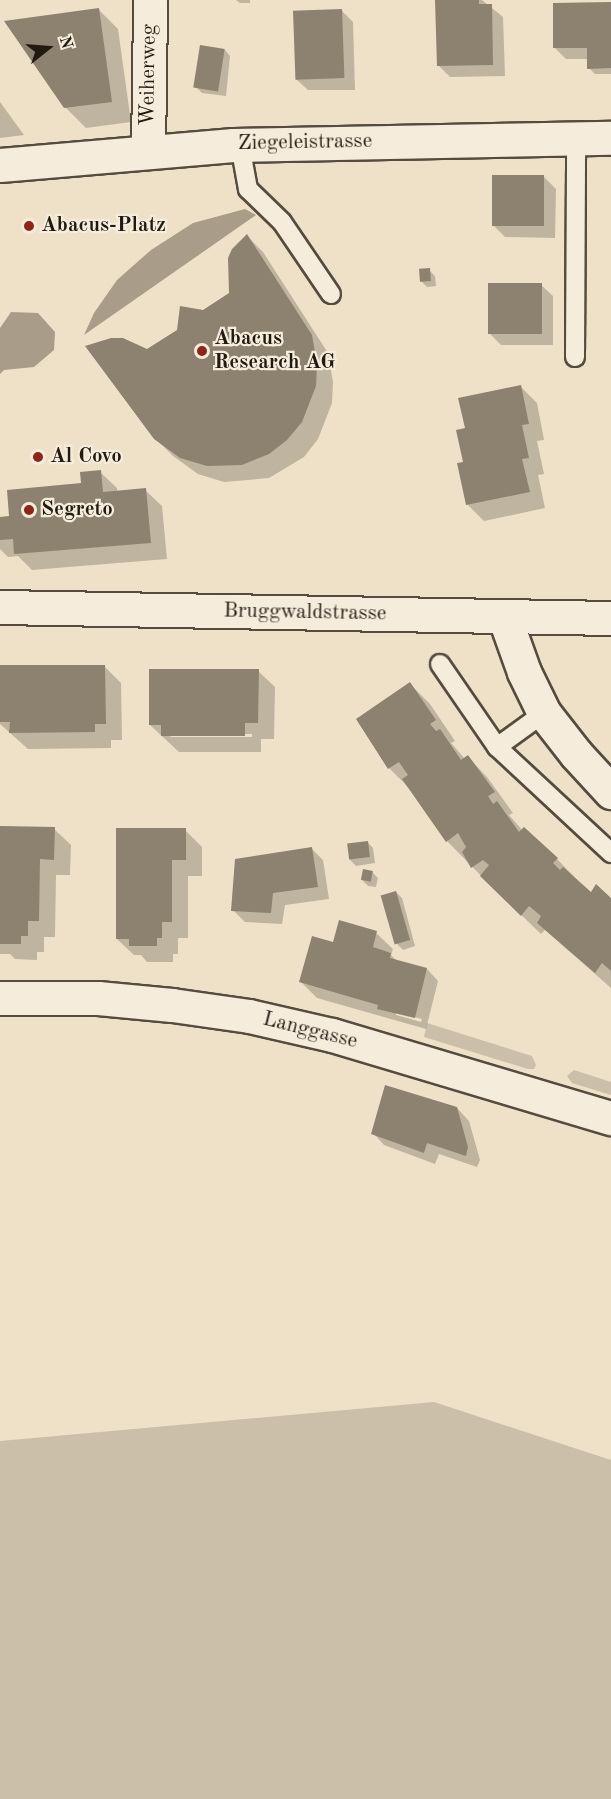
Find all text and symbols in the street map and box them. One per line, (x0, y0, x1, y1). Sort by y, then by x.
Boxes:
north arrow (18, 18, 78, 78)
street label: Weiherweg (136, 24, 162, 126)
text: N (56, 35, 75, 51)
street label: Ziegeleistrasse (238, 129, 372, 157)
place label: Abacus-Platz (41, 213, 166, 239)
marker: Abacus-Platz (22, 219, 36, 233)
place label: Abacus Research AG (214, 326, 335, 376)
marker: Abacus Research AG (195, 344, 209, 358)
place label: Al Covo (50, 444, 122, 470)
marker: Al Covo (31, 450, 45, 464)
place label: Segreto (41, 497, 113, 523)
marker: Segreto (22, 503, 36, 517)
street label: Bruggwaldstrasse (223, 599, 387, 627)
street label: Langgasse (260, 1007, 360, 1055)

